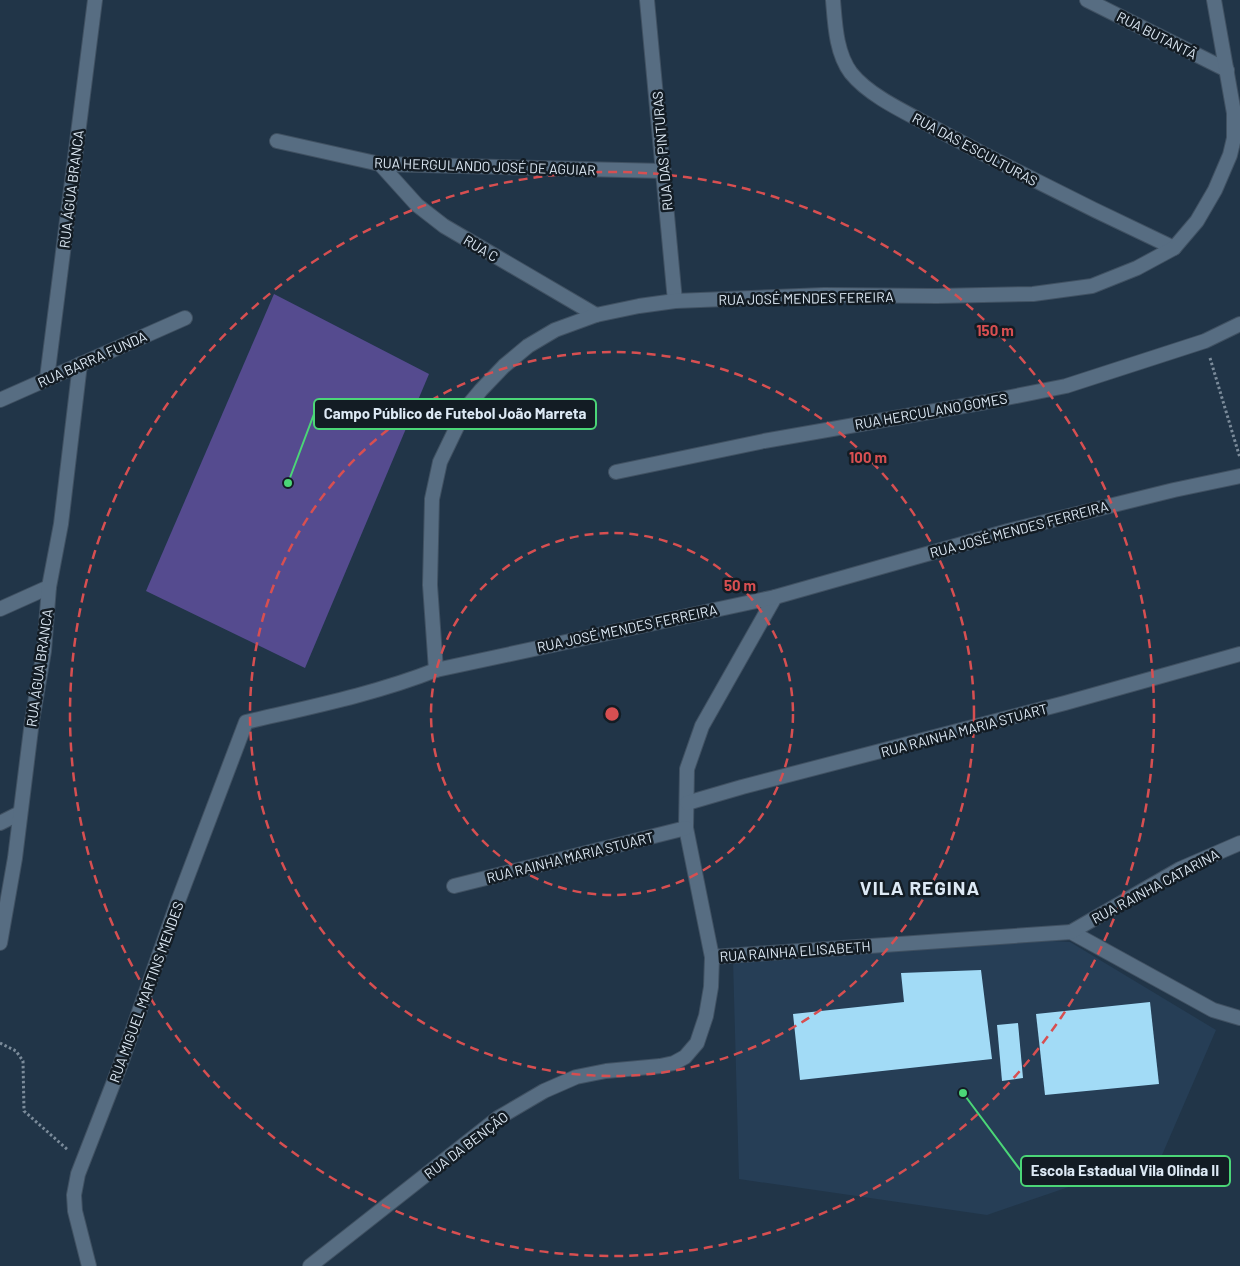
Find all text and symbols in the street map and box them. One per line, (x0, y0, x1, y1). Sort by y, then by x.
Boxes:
street label: RUA BUTANTÃ (1114, 8, 1200, 63)
street label: RUA DAS PINTURAS (648, 91, 676, 211)
street label: RUA DAS ESCULTURAS (909, 109, 1041, 189)
street label: RUA ÁGUA BRANCA (55, 129, 87, 249)
street label: RUA HERGULANDO JOSÉ DE AGUIAR (374, 154, 596, 178)
street label: RUA C (461, 231, 501, 265)
street label: RUA JOSÉ MENDES FEREIRA (718, 288, 894, 308)
text: 150 m (976, 321, 1014, 339)
street label: RUA BARRA FUNDA (35, 327, 150, 391)
street label: RUA HERCULANO GOMES (853, 389, 1009, 433)
callout: Campo Público de Futebol João Marreta (314, 399, 596, 429)
text: Campo Público de Futebol João Marreta (324, 404, 586, 422)
text: 100 m (849, 448, 887, 466)
street label: RUA JOSÉ MENDES FERREIRA (928, 497, 1111, 561)
text: 50 m (724, 576, 756, 594)
street label: RUA JOSÉ MENDES FERREIRA (535, 600, 719, 655)
street label: RUA ÁGUA BRANCA (22, 608, 56, 728)
street label: RUA RAINHA MARIA STUART (879, 700, 1049, 760)
centre of rings (603, 705, 621, 723)
street label: RUA RAINHA MARIA STUART (485, 828, 655, 886)
street label: RUA RAINHA CATARINA (1088, 845, 1222, 927)
district label: VILA REGINA (860, 876, 980, 899)
street label: RUA MIGUEL MARTINS MENDES (105, 899, 187, 1085)
street label: RUA RAINHA ELISABETH (719, 937, 871, 965)
street label: RUA DA BENÇÃO (421, 1108, 511, 1182)
callout: Escola Estadual Vila Olinda II (1021, 1156, 1230, 1186)
text: Escola Estadual Vila Olinda II (1031, 1161, 1219, 1179)

